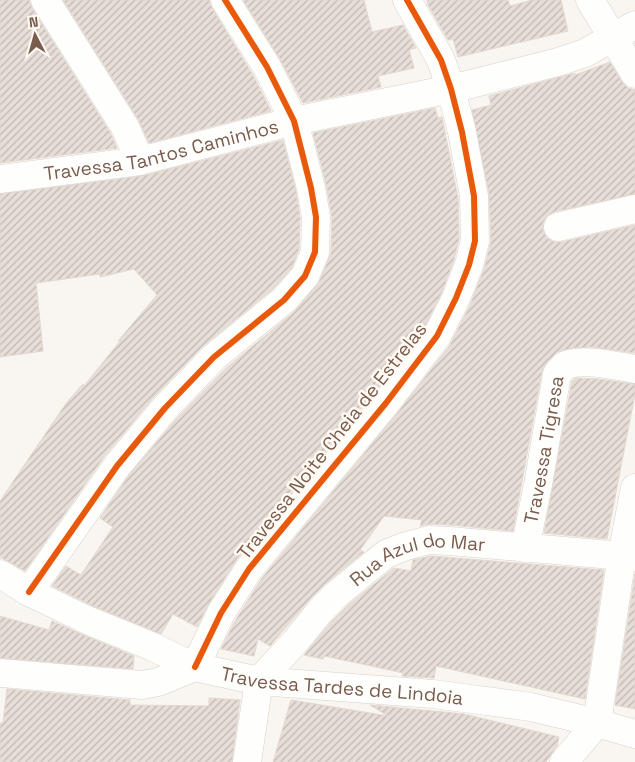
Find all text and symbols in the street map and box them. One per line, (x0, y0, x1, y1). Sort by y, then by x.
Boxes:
north arrow (10, 10, 60, 60)
text: N (28, 13, 39, 32)
street label: Travessa Tantos Caminhos (42, 113, 281, 186)
street label: Travessa Noite Cheia de Estrelas (232, 317, 432, 565)
street label: Travessa Tigresa (518, 374, 569, 526)
street label: Rua Azul do Mar (344, 527, 486, 591)
street label: Travessa Tardes de Lindoia (218, 661, 465, 710)

